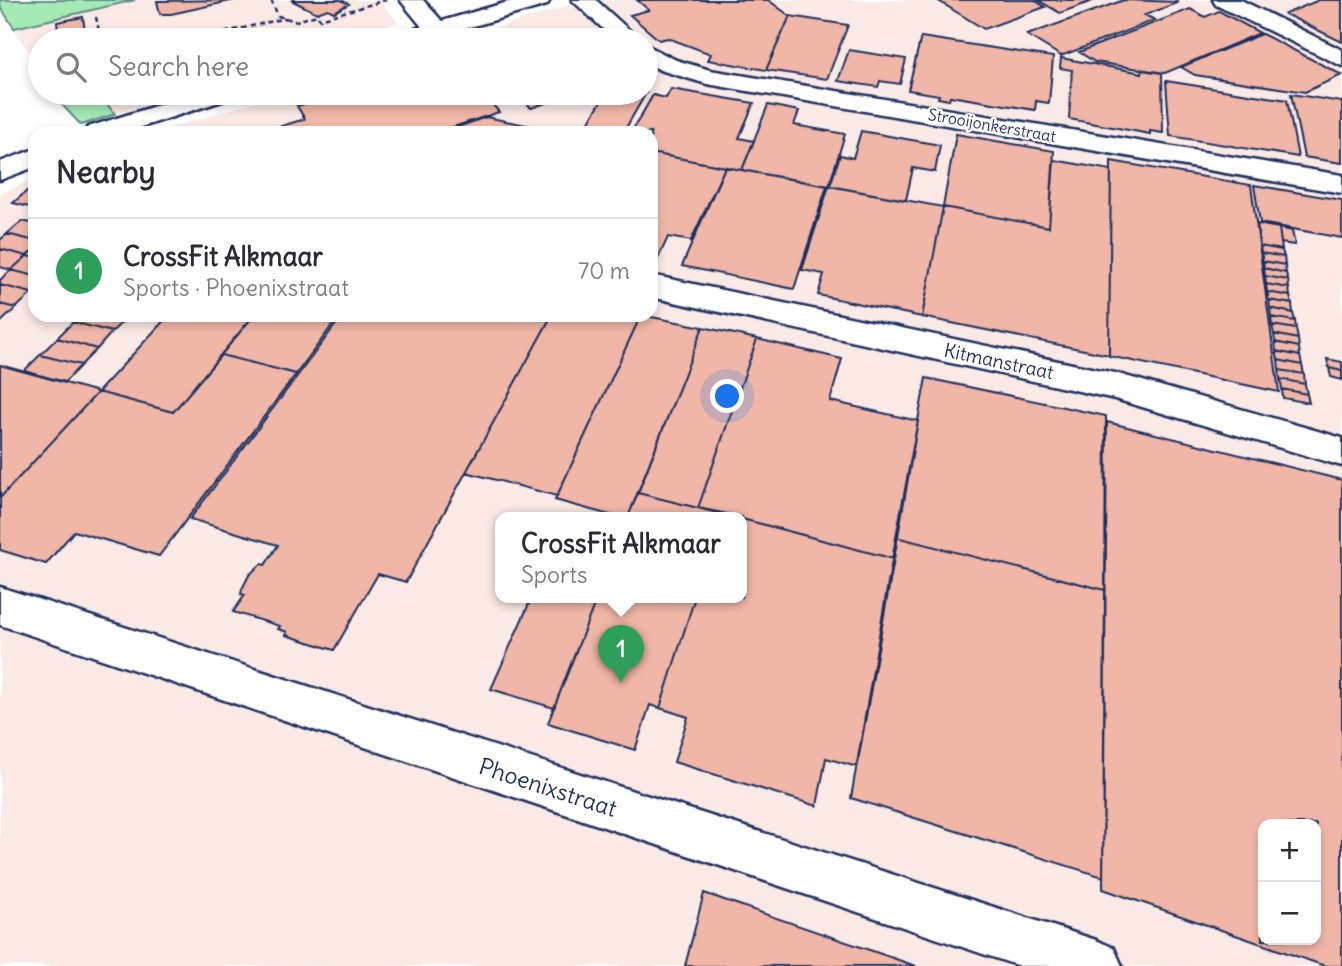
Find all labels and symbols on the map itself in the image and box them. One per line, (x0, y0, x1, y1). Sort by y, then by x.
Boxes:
street label: Strooijonkerstraat (926, 104, 1058, 146)
street label: Kitmanstraat (942, 338, 1056, 384)
your location (710, 379, 744, 413)
pin: 1 (598, 625, 644, 683)
street label: Phoenixstraat (475, 751, 621, 823)

